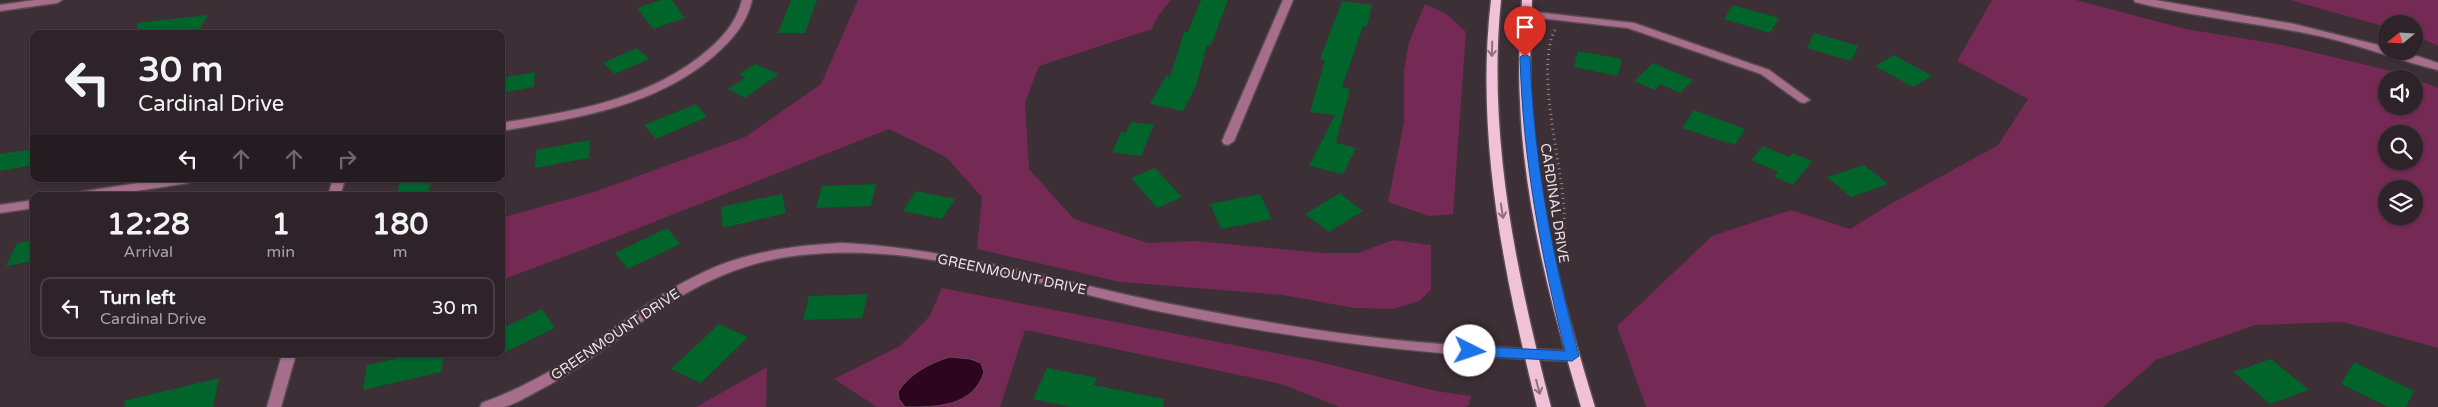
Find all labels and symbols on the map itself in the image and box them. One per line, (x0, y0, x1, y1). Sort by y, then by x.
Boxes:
pin (1504, 6, 1546, 57)
north arrow (2378, 15, 2422, 60)
one-way arrow (1488, 40, 1497, 56)
street label: CARDINAL DRIVE (1537, 142, 1572, 264)
one-way arrow (1497, 202, 1507, 218)
street label: GREENMOUNT DRIVE (936, 250, 1088, 299)
street label: GREENMOUNT DRIVE (548, 285, 683, 384)
position arrow (1443, 324, 1495, 376)
one-way arrow (1534, 378, 1544, 394)

